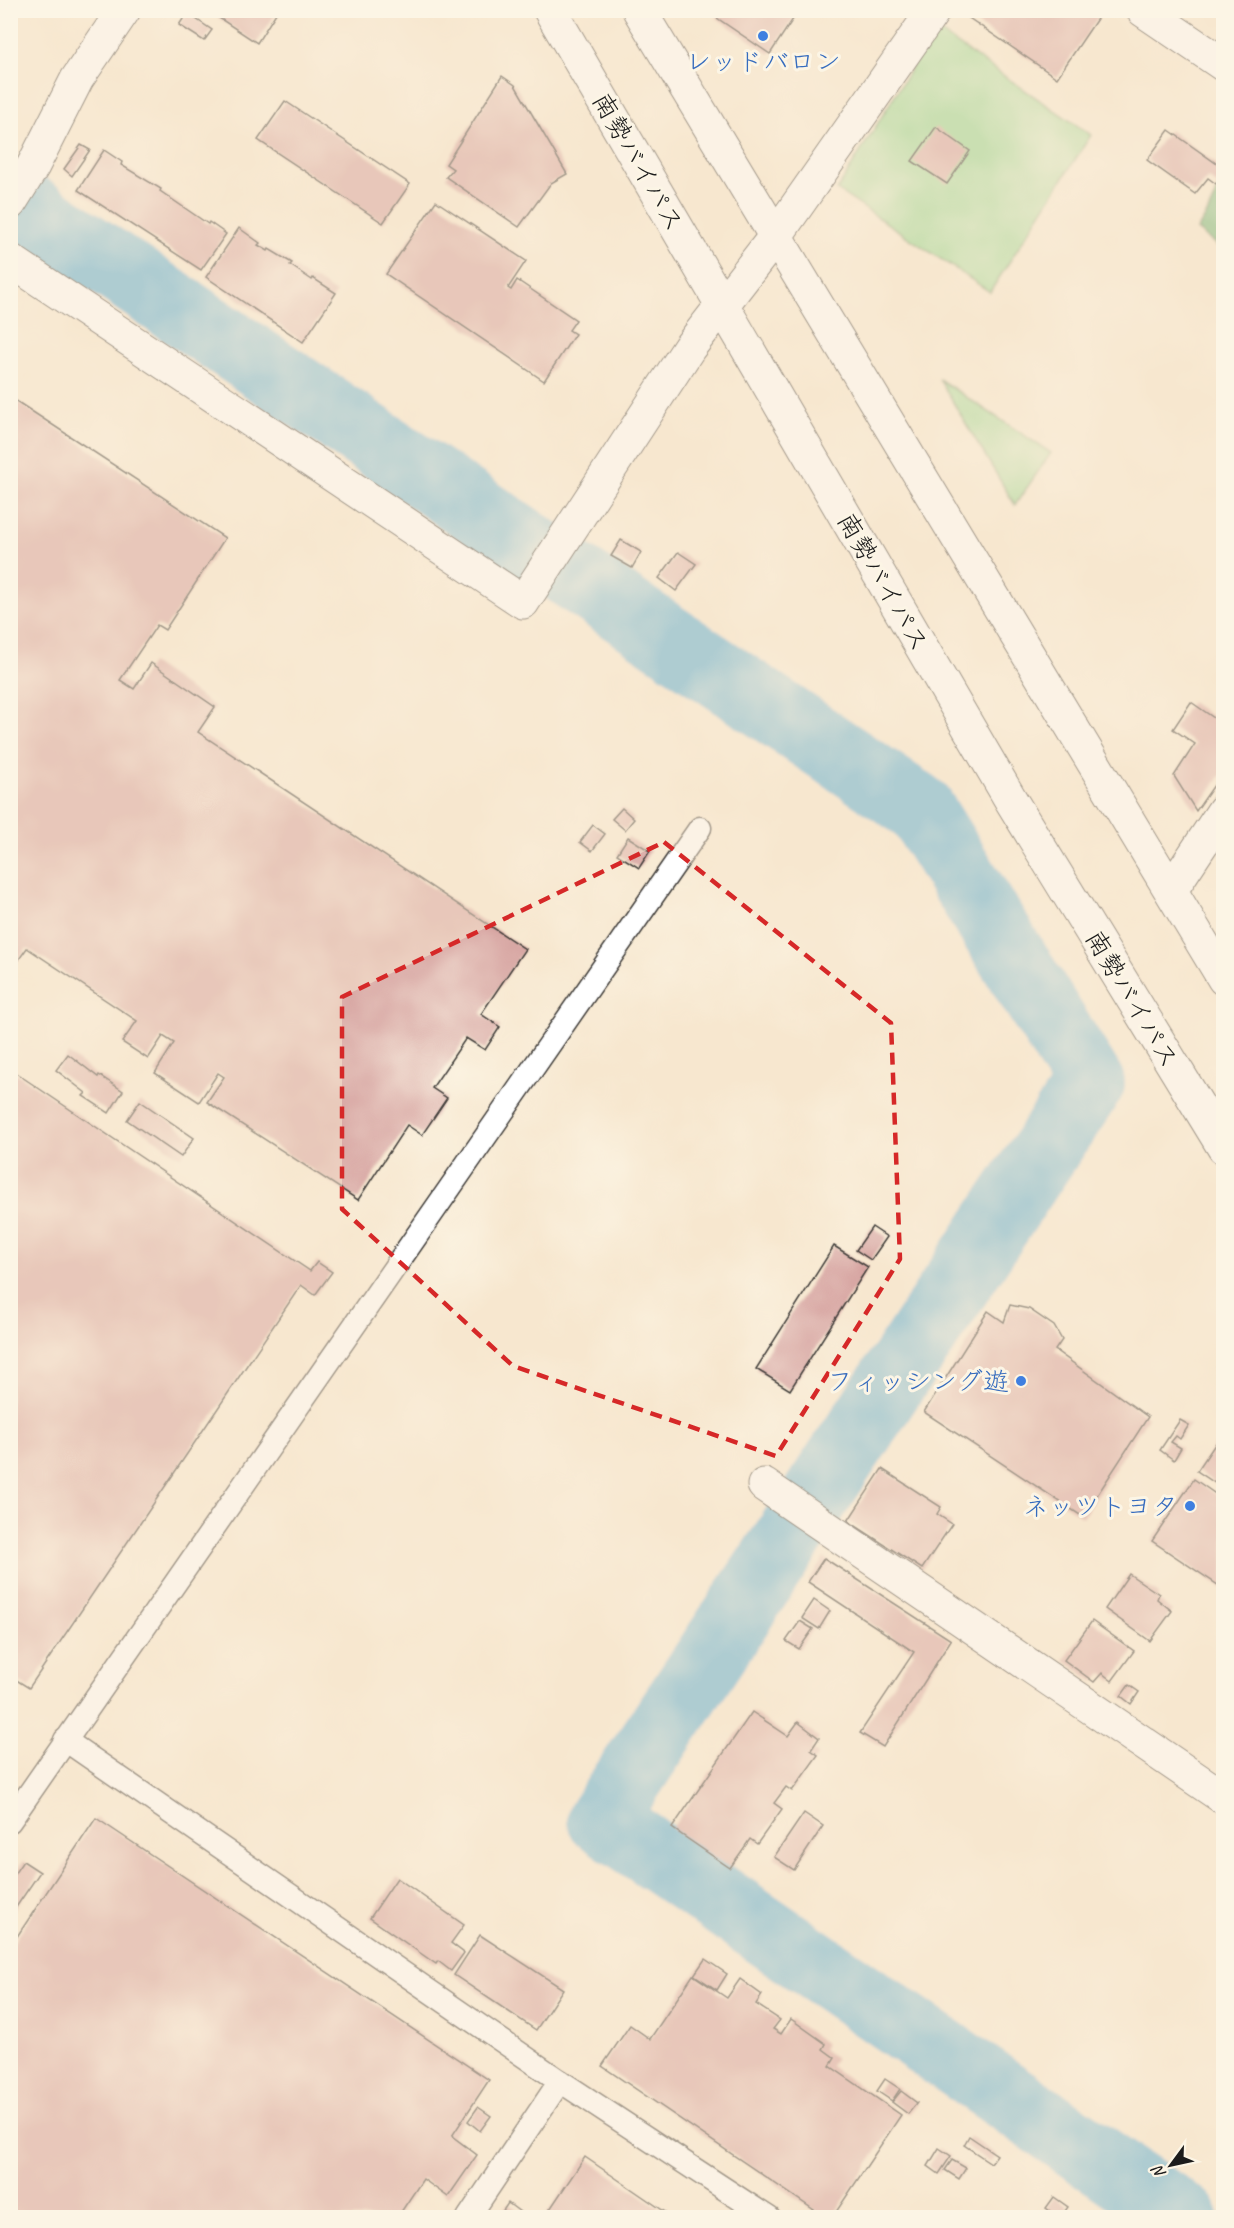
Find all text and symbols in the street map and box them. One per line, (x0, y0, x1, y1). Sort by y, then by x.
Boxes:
marker: レッドバロン (756, 29, 770, 43)
place label: レッドバロン (685, 45, 841, 78)
street label: 南勢バイパス (585, 86, 691, 238)
street label: 南勢バイパス (830, 506, 936, 658)
street label: 南勢バイパス (1078, 924, 1186, 1074)
place label: フィッシング遊 (827, 1365, 1009, 1398)
marker: フィッシング遊 (1014, 1374, 1028, 1388)
place label: ネッツトヨタ (1023, 1490, 1178, 1523)
marker: ネッツトヨタ (1183, 1499, 1197, 1513)
north arrow (1141, 2135, 1201, 2195)
text: N (1146, 2160, 1170, 2182)

